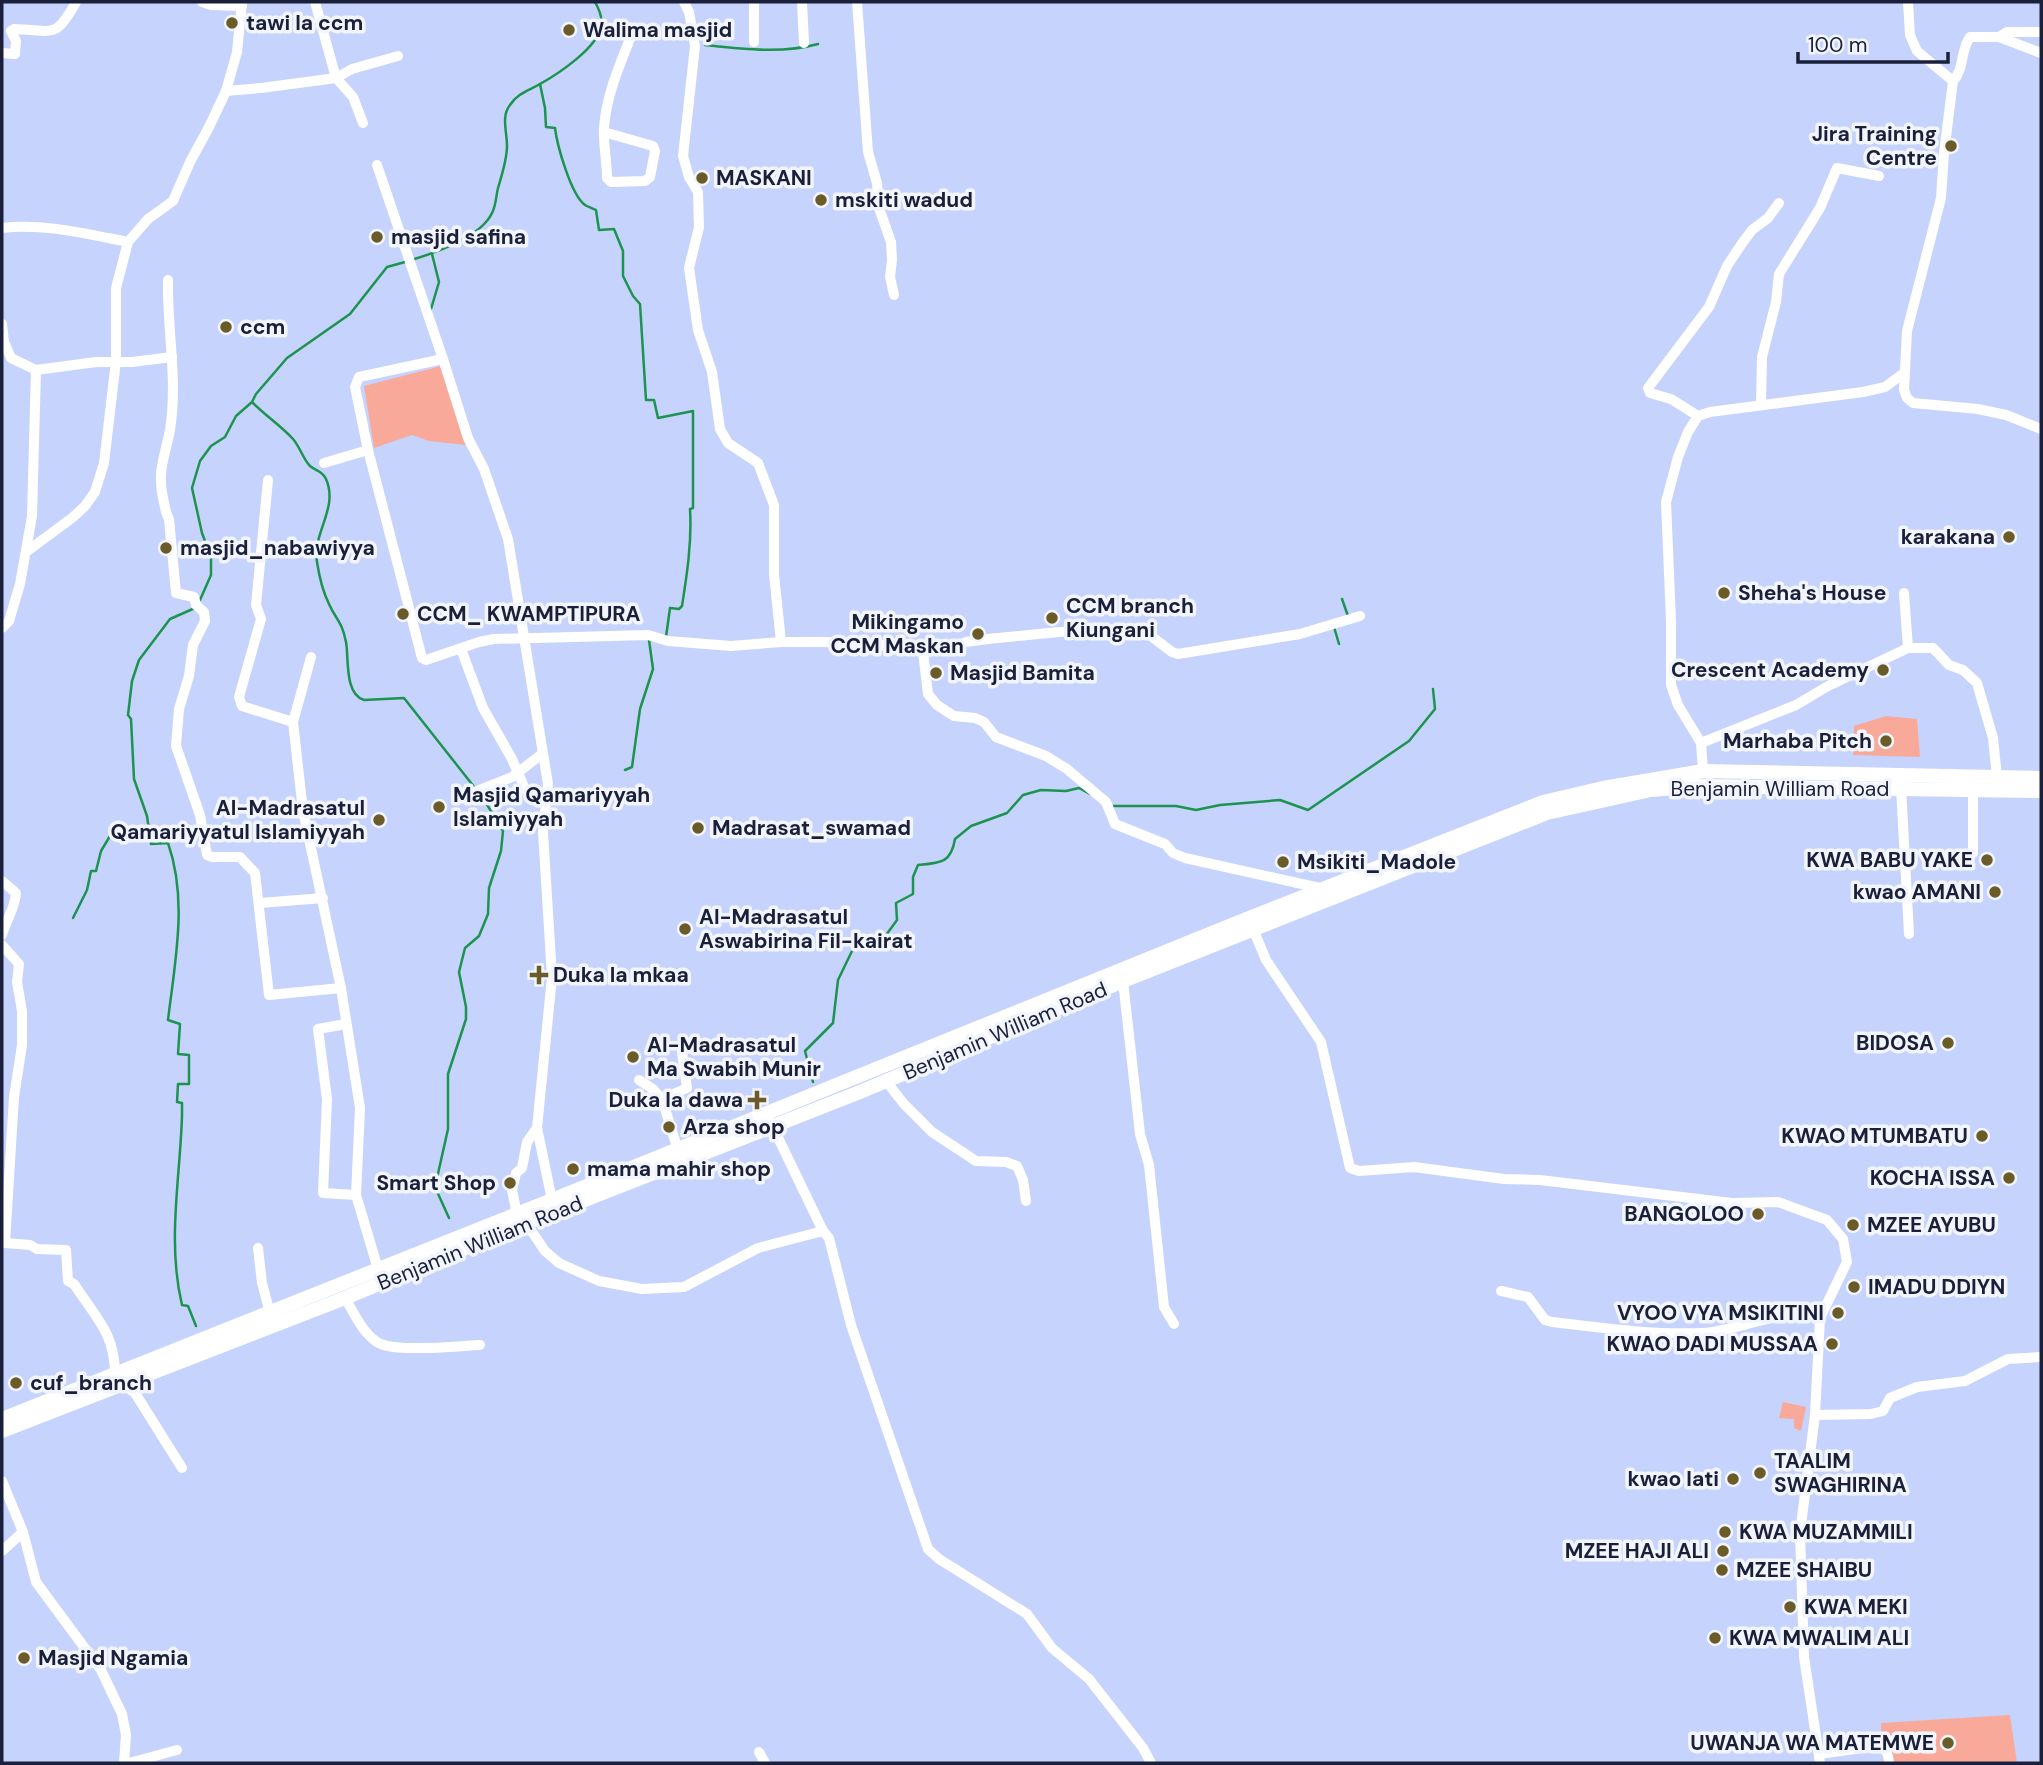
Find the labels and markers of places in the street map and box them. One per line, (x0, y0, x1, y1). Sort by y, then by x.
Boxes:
place label: tawi la ccm (246, 9, 363, 37)
marker: tawi la ccm (224, 15, 240, 31)
place label: Walima masjid (583, 16, 732, 44)
marker: Walima masjid (561, 22, 577, 38)
place label: Jira Training Centre (1812, 120, 1937, 172)
marker: Jira Training Centre (1943, 138, 1959, 154)
place label: MASKANI (716, 164, 812, 192)
marker: MASKANI (694, 170, 710, 186)
place label: mskiti wadud (835, 186, 973, 214)
marker: mskiti wadud (813, 192, 829, 208)
place label: masjid safina (391, 223, 526, 251)
marker: masjid safina (369, 229, 385, 245)
place label: ccm (240, 313, 285, 341)
marker: ccm (218, 319, 234, 335)
place label: karakana (1901, 523, 1995, 551)
marker: karakana (2001, 529, 2017, 545)
place label: masjid_nabawiyya (180, 534, 375, 562)
marker: masjid_nabawiyya (158, 540, 174, 556)
place label: Sheha's House (1738, 579, 1886, 607)
marker: Sheha's House (1716, 585, 1732, 601)
place label: CCM branch Kiungani (1066, 592, 1194, 644)
place label: CCM_ KWAMPTIPURA (417, 600, 641, 628)
marker: CCM_ KWAMPTIPURA (395, 606, 411, 622)
place label: Mikingamo CCM Maskan (830, 608, 964, 660)
marker: CCM branch Kiungani (1044, 610, 1060, 626)
marker: Mikingamo CCM Maskan (970, 626, 986, 642)
place label: Crescent Academy (1671, 656, 1869, 684)
place label: Masjid Bamita (950, 659, 1095, 687)
marker: Crescent Academy (1875, 662, 1891, 678)
marker: Masjid Bamita (928, 665, 944, 681)
place label: Marhaba Pitch (1723, 727, 1872, 755)
marker: Marhaba Pitch (1878, 733, 1894, 749)
place label: Masjid Qamariyyah Islamiyyah (453, 781, 650, 833)
place label: Al-Madrasatul Qamariyyatul Islamiyyah (110, 794, 365, 846)
marker: Masjid Qamariyyah Islamiyyah (431, 799, 447, 815)
marker: Al-Madrasatul Qamariyyatul Islamiyyah (371, 812, 387, 828)
place label: Madrasat_swamad (712, 814, 911, 842)
marker: Madrasat_swamad (690, 820, 706, 836)
place label: KWA BABU YAKE (1806, 846, 1973, 874)
place label: Msikiti_Madole (1297, 848, 1456, 876)
marker: KWA BABU YAKE (1979, 852, 1995, 868)
marker: Msikiti_Madole (1275, 854, 1291, 870)
place label: kwao AMANI (1853, 878, 1981, 906)
marker: kwao AMANI (1987, 884, 2003, 900)
place label: Al-Madrasatul Aswabirina Fil-kairat (699, 903, 913, 955)
marker: Al-Madrasatul Aswabirina Fil-kairat (677, 921, 693, 937)
place label: Duka la mkaa (553, 961, 689, 989)
marker: Duka la mkaa (531, 967, 547, 983)
place label: BIDOSA (1856, 1029, 1934, 1057)
place label: Al-Madrasatul Ma Swabih Munir (647, 1031, 821, 1083)
marker: BIDOSA (1940, 1035, 1956, 1051)
marker: Al-Madrasatul Ma Swabih Munir (625, 1049, 641, 1065)
place label: Duka la dawa (608, 1086, 743, 1114)
marker: Duka la dawa (749, 1092, 765, 1108)
place label: Arza shop (683, 1113, 785, 1141)
marker: Arza shop (661, 1119, 677, 1135)
place label: KWAO MTUMBATU (1781, 1122, 1968, 1150)
marker: KWAO MTUMBATU (1974, 1128, 1990, 1144)
place label: mama mahir shop (587, 1155, 771, 1183)
marker: mama mahir shop (565, 1161, 581, 1177)
place label: KOCHA ISSA (1870, 1164, 1995, 1192)
place label: Smart Shop (376, 1169, 496, 1197)
marker: KOCHA ISSA (2001, 1170, 2017, 1186)
marker: Smart Shop (502, 1175, 518, 1191)
place label: BANGOLOO (1624, 1200, 1744, 1228)
marker: BANGOLOO (1750, 1206, 1766, 1222)
place label: MZEE AYUBU (1867, 1211, 1996, 1239)
marker: MZEE AYUBU (1845, 1217, 1861, 1233)
place label: IMADU DDIYN (1868, 1273, 2005, 1301)
marker: IMADU DDIYN (1846, 1279, 1862, 1295)
place label: VYOO VYA MSIKITINI (1617, 1299, 1824, 1327)
marker: VYOO VYA MSIKITINI (1830, 1305, 1846, 1321)
place label: KWAO DADI MUSSAA (1606, 1330, 1818, 1358)
marker: KWAO DADI MUSSAA (1824, 1336, 1840, 1352)
place label: cuf_branch (30, 1369, 152, 1397)
marker: cuf_branch (8, 1375, 24, 1391)
place label: TAALIM SWAGHIRINA (1774, 1447, 1907, 1499)
place label: kwao lati (1628, 1465, 1719, 1493)
marker: TAALIM SWAGHIRINA (1752, 1465, 1768, 1481)
marker: kwao lati (1725, 1471, 1741, 1487)
place label: KWA MUZAMMILI (1739, 1518, 1913, 1546)
marker: KWA MUZAMMILI (1717, 1524, 1733, 1540)
place label: MZEE HAJI ALI (1565, 1537, 1709, 1565)
marker: MZEE HAJI ALI (1715, 1543, 1731, 1559)
place label: MZEE SHAIBU (1736, 1556, 1872, 1584)
marker: MZEE SHAIBU (1714, 1562, 1730, 1578)
place label: KWA MEKI (1804, 1593, 1908, 1621)
marker: KWA MEKI (1782, 1599, 1798, 1615)
place label: KWA MWALIM ALI (1729, 1624, 1909, 1652)
marker: KWA MWALIM ALI (1707, 1630, 1723, 1646)
place label: Masjid Ngamia (38, 1644, 188, 1672)
marker: Masjid Ngamia (16, 1650, 32, 1666)
place label: UWANJA WA MATEMWE (1690, 1729, 1934, 1757)
marker: UWANJA WA MATEMWE (1940, 1735, 1956, 1751)

